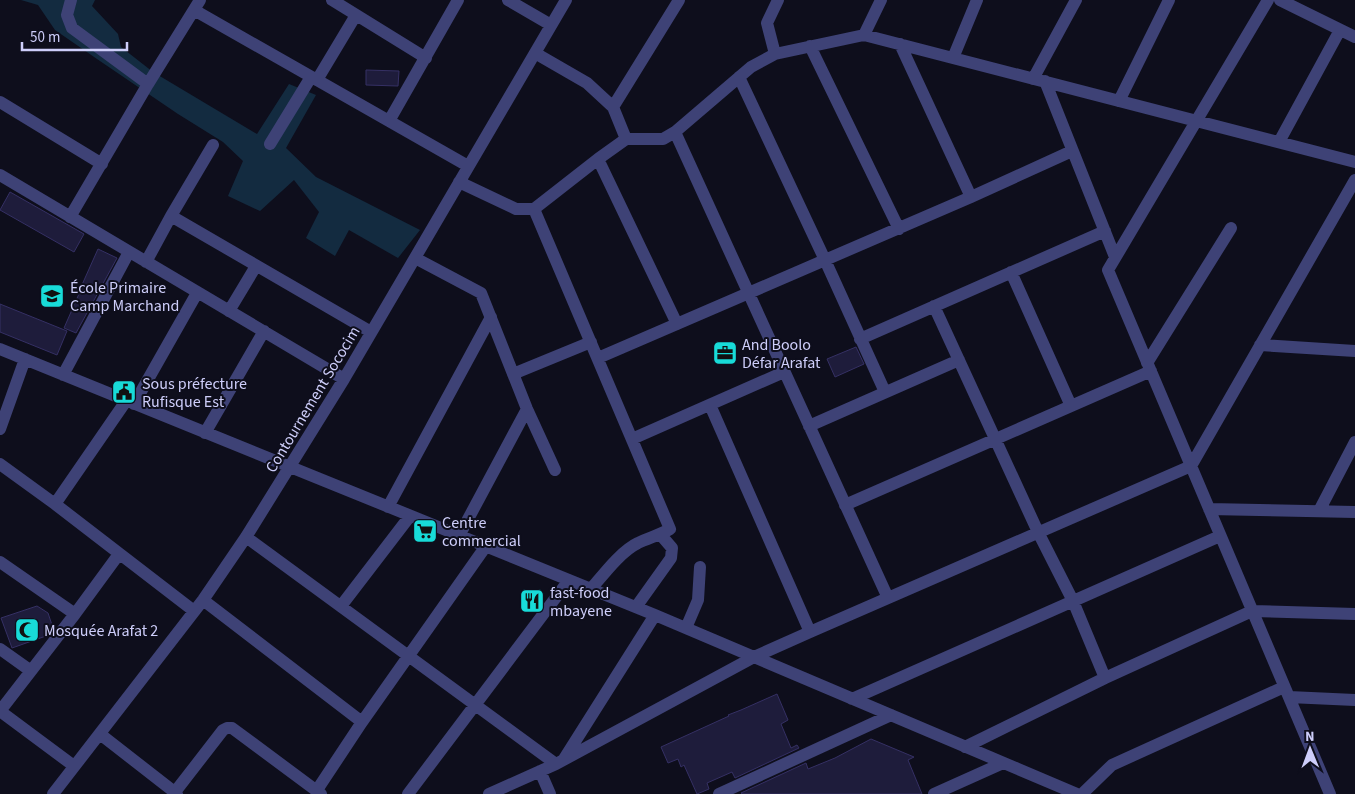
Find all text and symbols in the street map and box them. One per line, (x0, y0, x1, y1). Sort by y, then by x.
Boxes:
scale bar (22, 20, 128, 52)
text: 50 m (30, 27, 60, 48)
place label: École Primaire Camp Marchand (70, 277, 179, 317)
school or university icon: École Primaire Camp Marchand (39, 283, 65, 309)
street label: Contournement Sococim (260, 322, 365, 477)
place label: And Boolo Défar Arafat (742, 334, 821, 374)
office icon: And Boolo Défar Arafat (712, 340, 738, 366)
place label: Sous préfecture Rufisque Est (142, 373, 247, 413)
public building icon: Sous préfecture Rufisque Est (111, 379, 137, 405)
place label: Centre commercial (442, 512, 521, 552)
supermarket icon: Centre commercial (412, 518, 438, 544)
place label: fast-food mbayene (550, 582, 612, 622)
restaurant icon: fast-food mbayene (519, 588, 545, 614)
mosque icon: Mosquée Arafat 2 (14, 617, 40, 643)
place label: Mosquée Arafat 2 (44, 620, 158, 642)
north arrow (1285, 724, 1335, 774)
text: N (1305, 727, 1315, 747)

